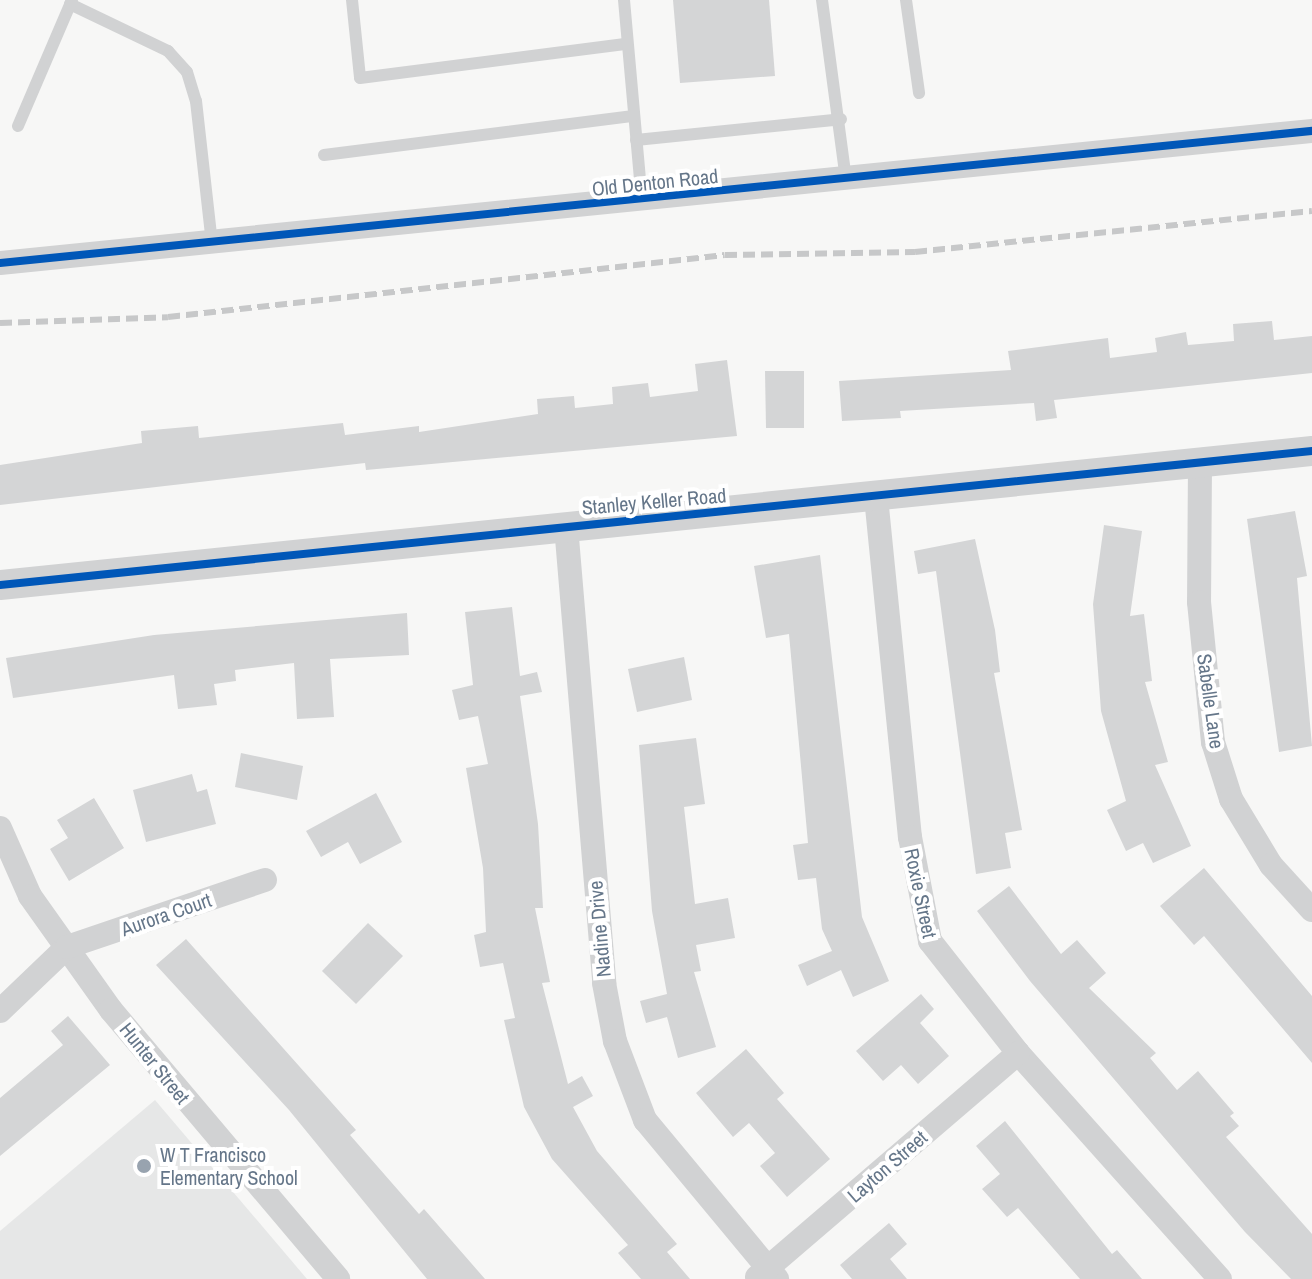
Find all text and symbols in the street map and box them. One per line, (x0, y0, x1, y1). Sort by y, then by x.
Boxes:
street label: Old Denton Road (591, 163, 719, 201)
street label: Stanley Keller Road (581, 483, 727, 519)
street label: Sabelle Lane (1192, 652, 1230, 750)
street label: Roxie Street (900, 846, 942, 940)
street label: Nadine Drive (583, 880, 615, 978)
street label: Aurora Court (118, 887, 214, 941)
street label: Hunter Street (115, 1018, 195, 1108)
street label: Layton Street (842, 1125, 932, 1207)
place label: W T Francisco Elementary School (160, 1142, 298, 1189)
marker: W T Francisco Elementary School (135, 1157, 153, 1175)

